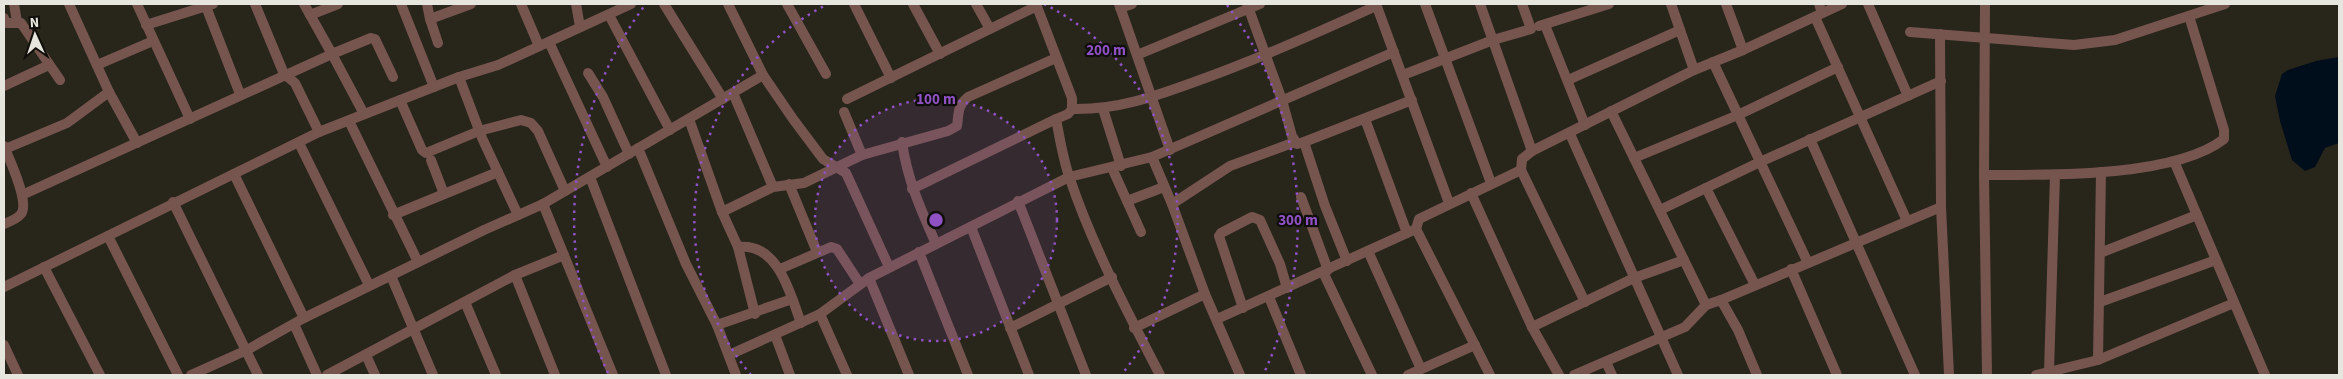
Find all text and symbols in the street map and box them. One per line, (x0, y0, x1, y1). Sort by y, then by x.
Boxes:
north arrow (10, 10, 60, 60)
text: N (29, 13, 40, 33)
text: 200 m (1086, 40, 1126, 61)
text: 100 m (916, 89, 956, 110)
text: 300 m (1278, 210, 1318, 231)
centre of rings (927, 211, 945, 229)

